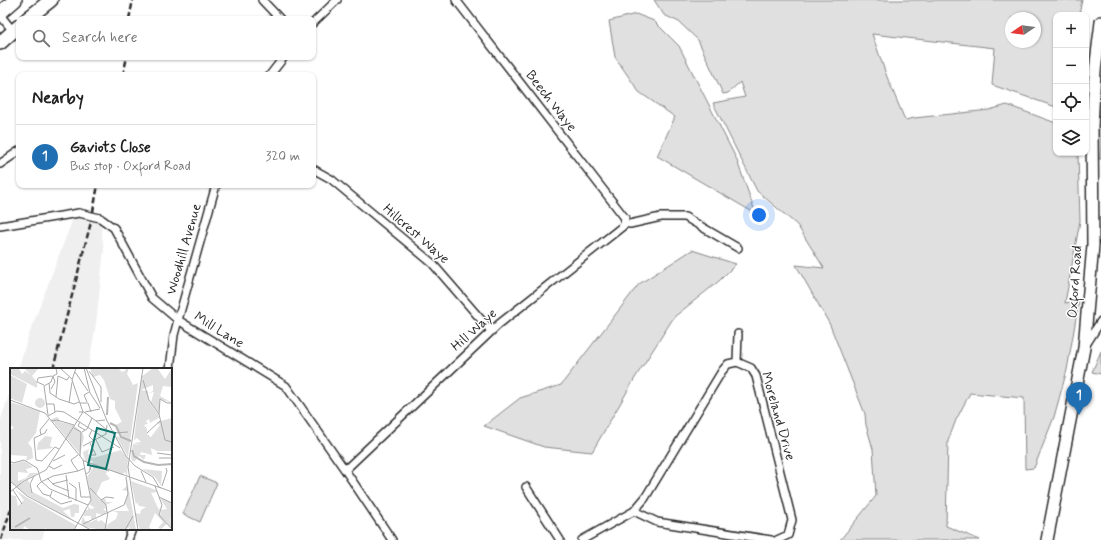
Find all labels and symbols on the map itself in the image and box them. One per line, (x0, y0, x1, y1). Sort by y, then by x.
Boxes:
north arrow (1005, 12, 1041, 48)
street label: Beech Waye (521, 67, 581, 135)
street label: Hillcrest Waye (379, 200, 453, 268)
street label: Woodhill Avenue (162, 201, 206, 297)
your location (749, 205, 769, 225)
street label: Oxford Road (1063, 245, 1089, 319)
street label: Hill Waye (447, 305, 501, 355)
street label: Mill Lane (191, 308, 247, 352)
inset map (10, 368, 172, 530)
street label: Moreland Drive (757, 370, 799, 462)
pin: 1 (1066, 382, 1092, 415)

